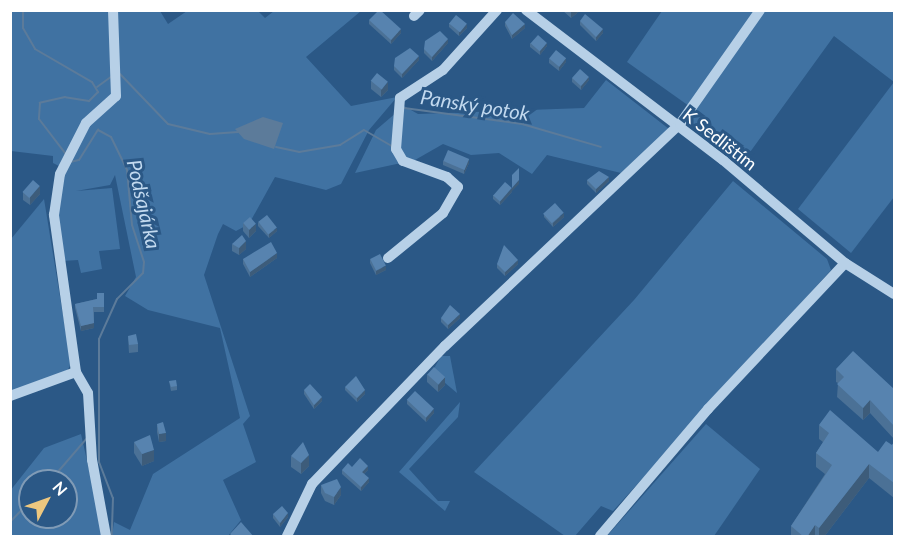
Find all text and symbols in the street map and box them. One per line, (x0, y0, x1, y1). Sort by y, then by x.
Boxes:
water label: Panský potok (419, 85, 531, 125)
street label: K Sedlištím (679, 103, 761, 175)
water label: Podšajárka (122, 157, 166, 251)
north arrow (18, 469, 78, 529)
text: N (49, 477, 72, 499)

